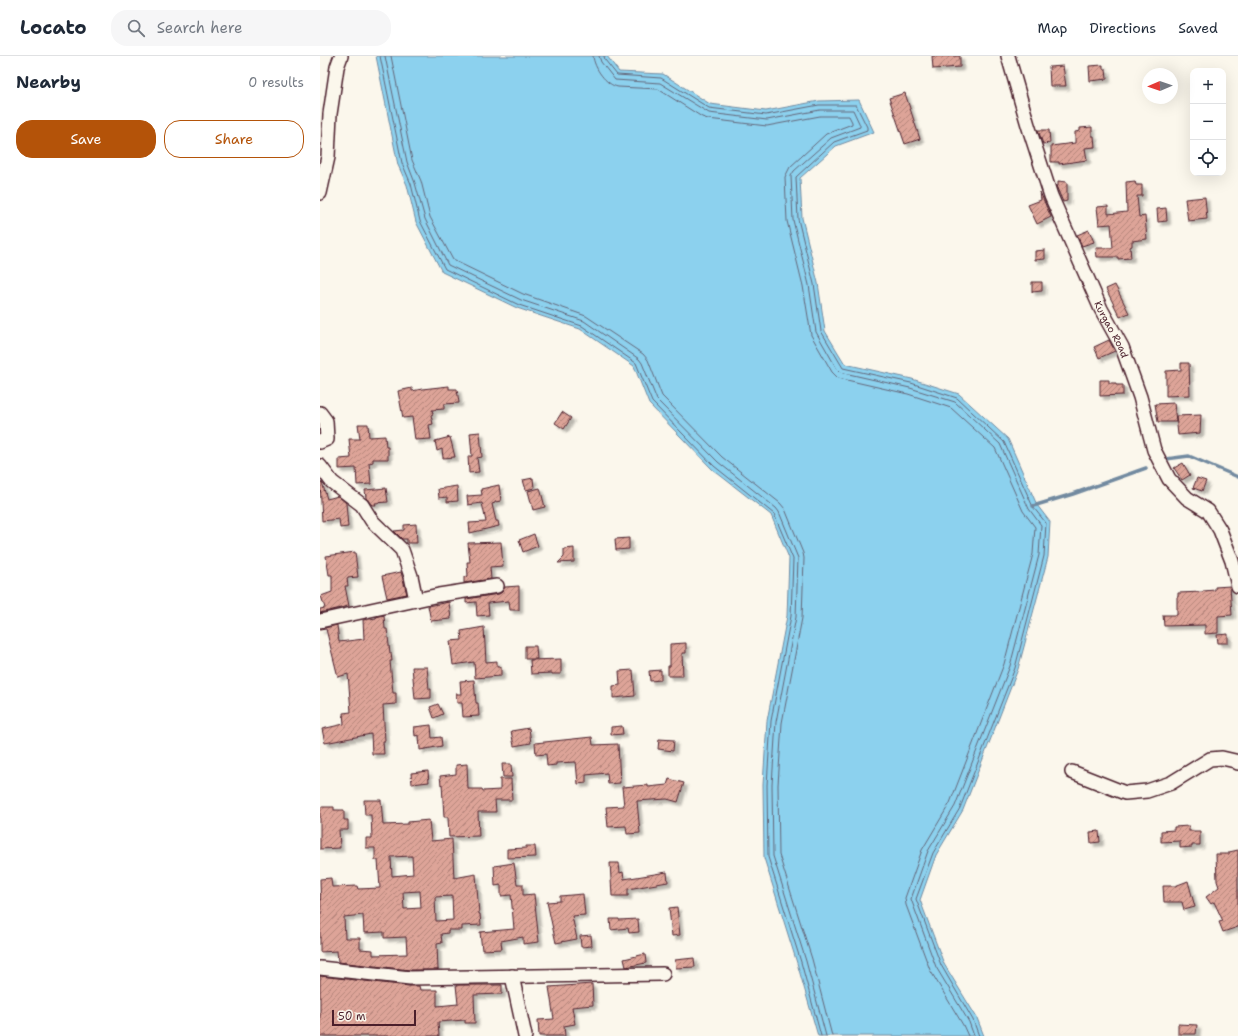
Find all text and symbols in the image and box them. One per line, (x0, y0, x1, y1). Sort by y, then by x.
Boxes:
search box (111, 10, 391, 46)
text: Locato (20, 15, 87, 40)
icon: search (125, 17, 147, 39)
text: Search here (157, 18, 242, 38)
text: Map (1038, 19, 1068, 37)
text: Directions (1090, 19, 1156, 37)
text: Saved (1178, 19, 1218, 37)
north arrow (1142, 68, 1178, 104)
map controls (1190, 68, 1226, 176)
button: + (1190, 68, 1226, 104)
text: Nearby (16, 71, 81, 93)
text: 0 results (248, 74, 304, 91)
button: − (1190, 104, 1226, 140)
button: Save (16, 120, 156, 158)
button: Share (164, 120, 304, 158)
button: locate (1190, 140, 1226, 176)
street label: Kurgao Road (1092, 299, 1132, 360)
scale bar (332, 1008, 416, 1027)
text: 50 m (338, 1009, 366, 1024)

